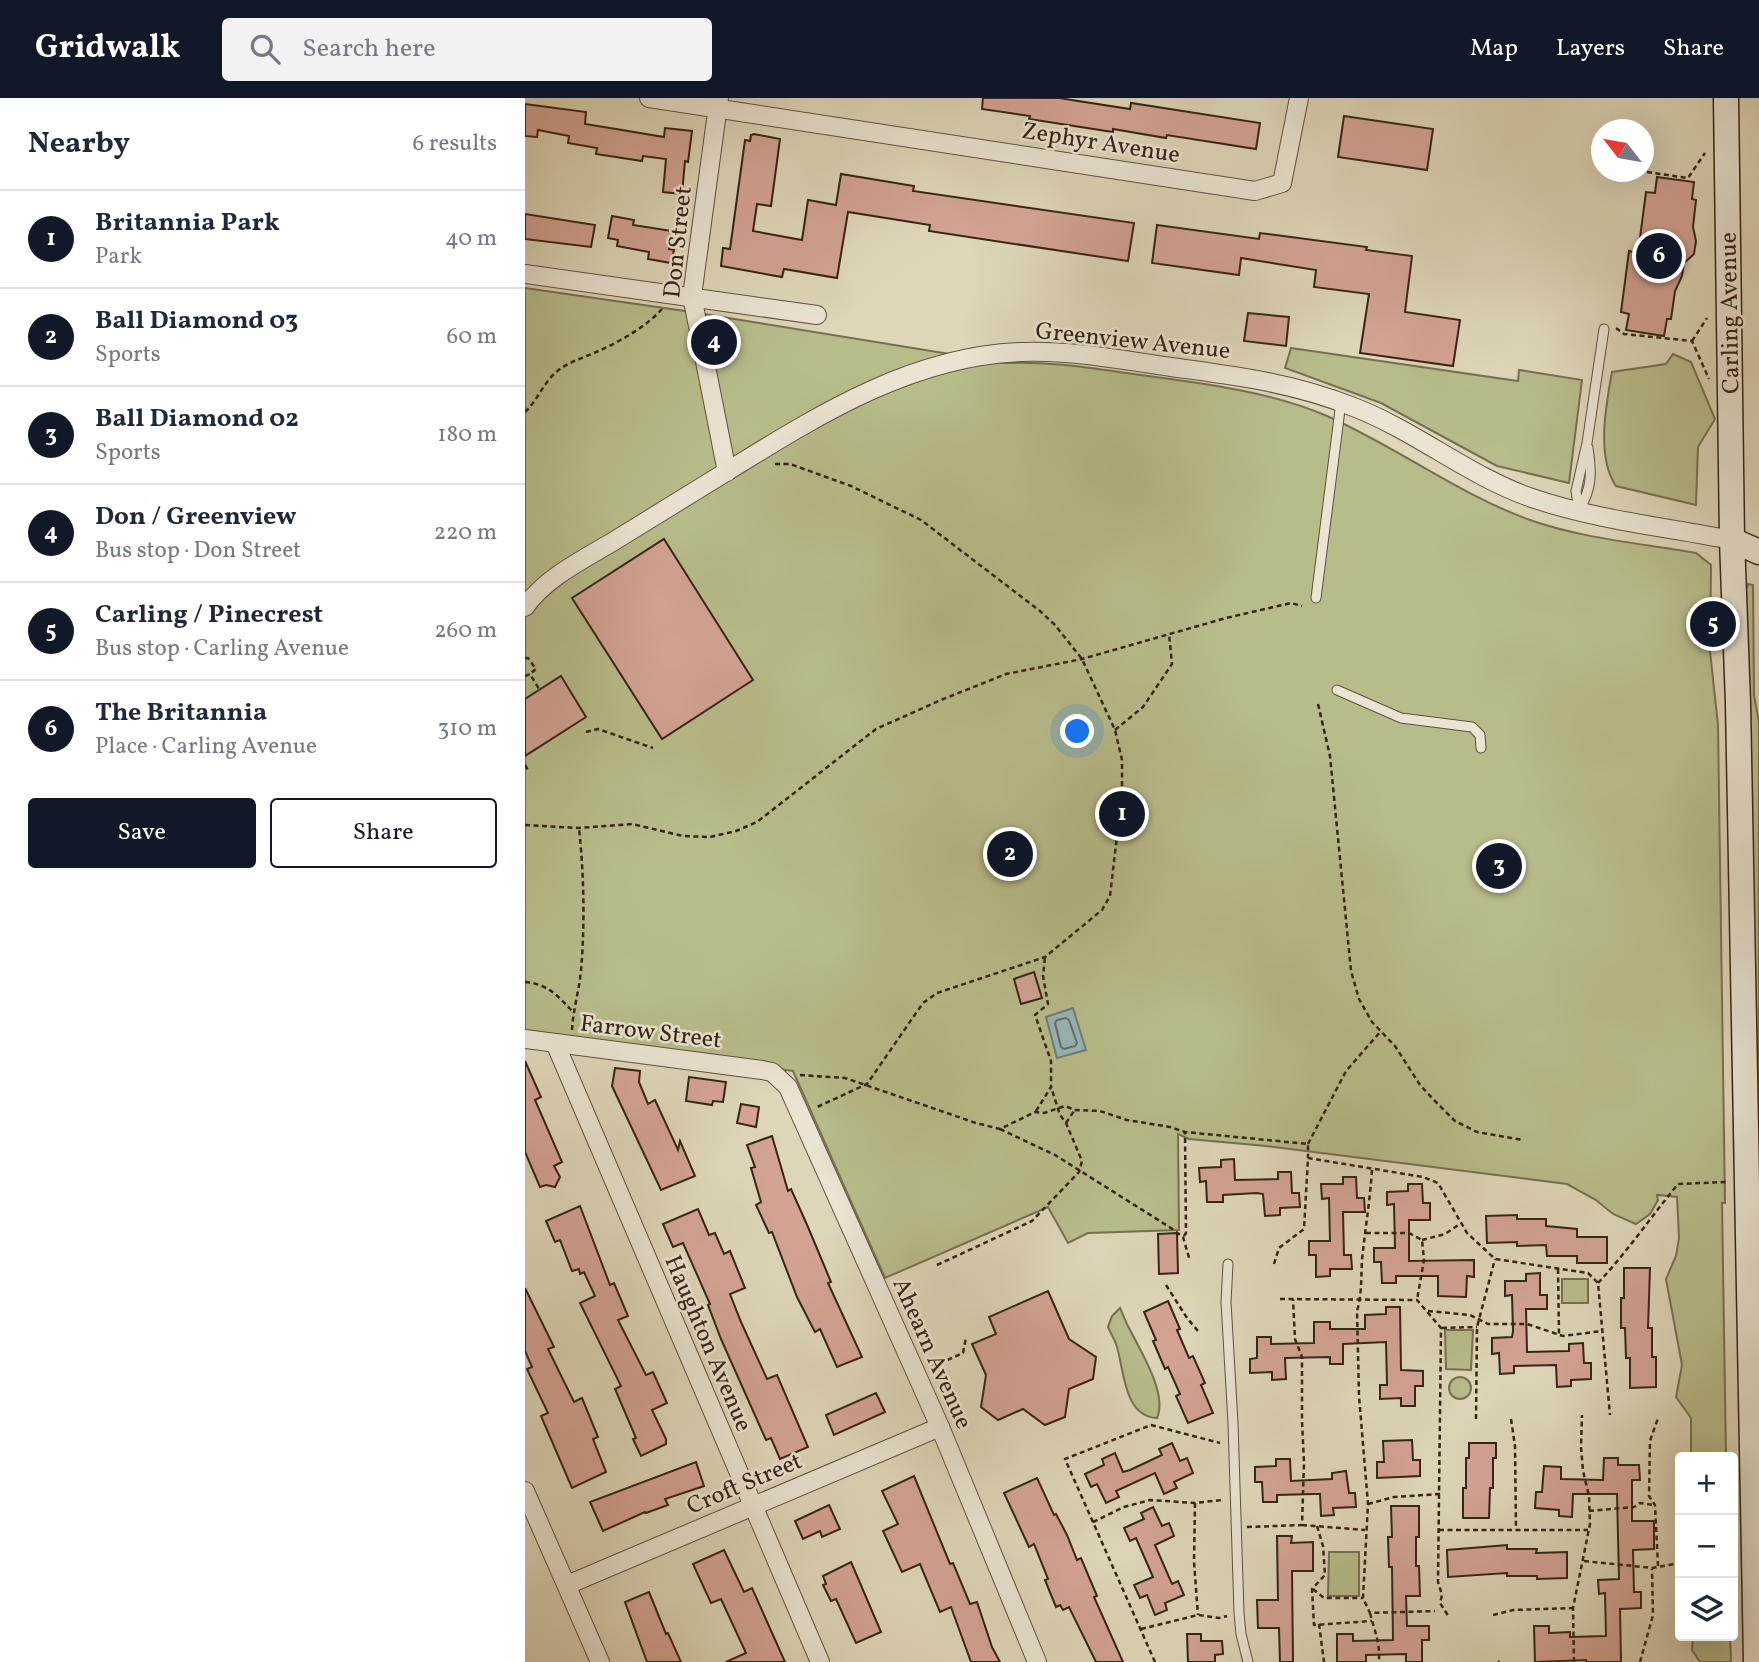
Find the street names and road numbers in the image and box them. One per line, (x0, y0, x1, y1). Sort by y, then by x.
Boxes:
street label: Zephyr Avenue (1019, 115, 1182, 173)
street label: Don Street (656, 185, 702, 300)
street label: Carling Avenue (1713, 232, 1749, 394)
street label: Greenview Avenue (1034, 315, 1232, 369)
street label: Farrow Street (578, 1007, 724, 1059)
street label: Haughton Avenue (655, 1250, 760, 1437)
street label: Ahearn Avenue (883, 1273, 980, 1435)
street label: Croft Street (682, 1445, 808, 1524)

